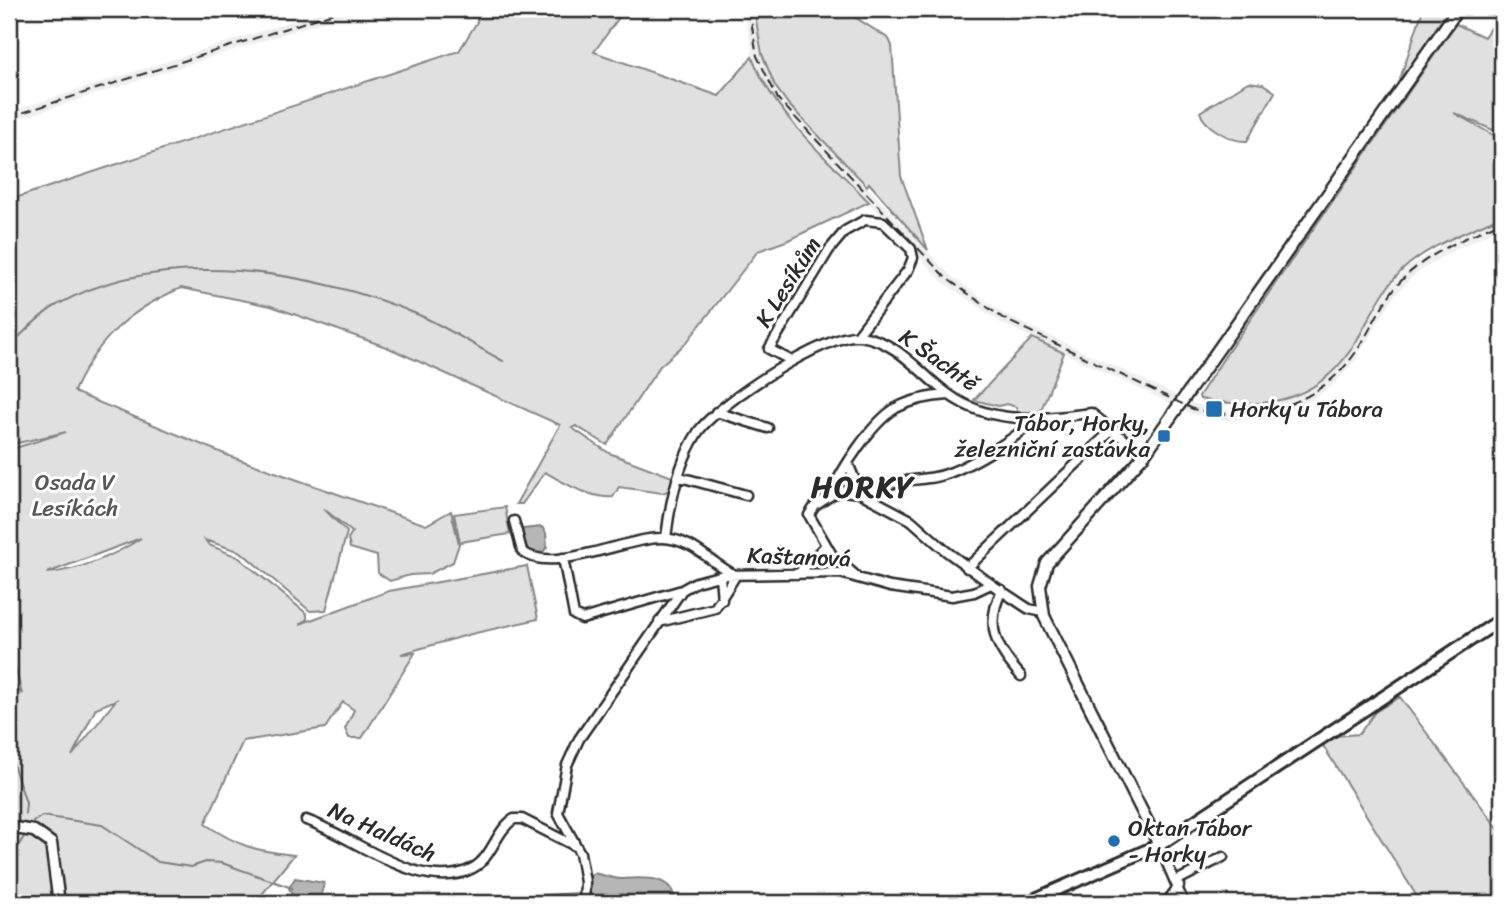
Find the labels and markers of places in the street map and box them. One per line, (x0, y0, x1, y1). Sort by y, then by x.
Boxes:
place label: Horky u Tábora (1230, 389, 1383, 430)
marker: Horky u Tábora (1204, 399, 1224, 419)
place label: Tábor, Horky, železniční zastávka (954, 403, 1150, 470)
marker: Tábor, Horky, železniční zastávka (1156, 428, 1172, 444)
place label: Oktan Tábor - Horky (1128, 808, 1253, 875)
marker: Oktan Tábor - Horky (1106, 833, 1122, 849)

